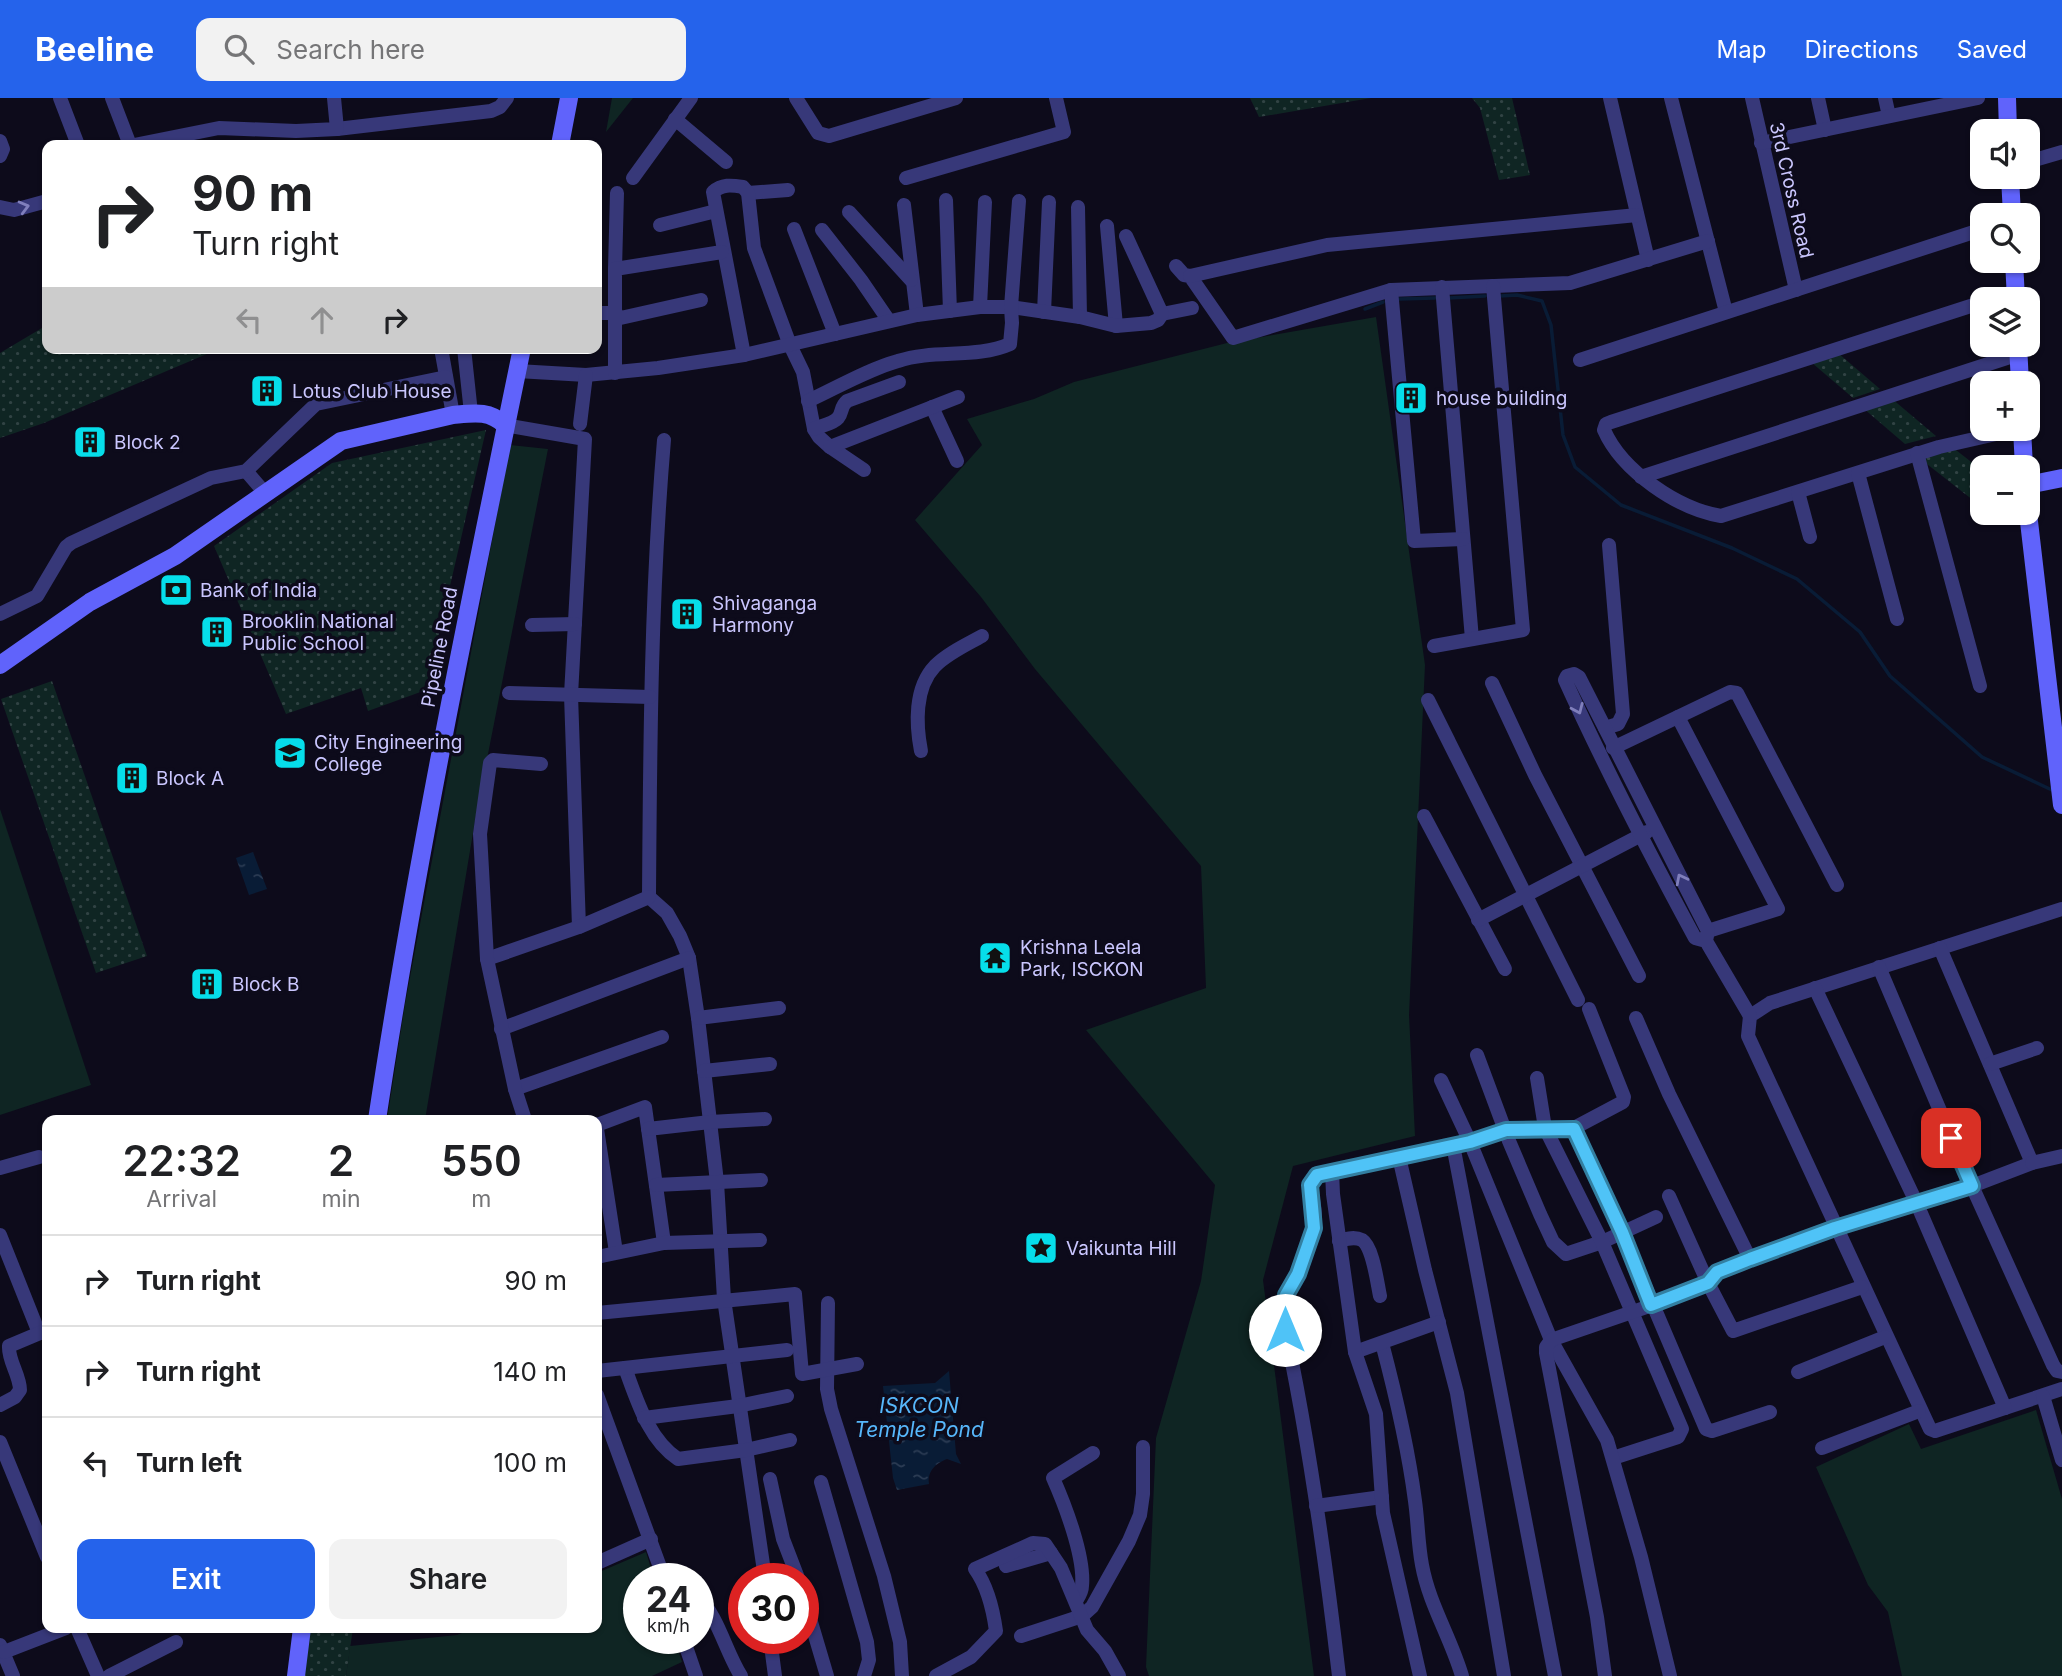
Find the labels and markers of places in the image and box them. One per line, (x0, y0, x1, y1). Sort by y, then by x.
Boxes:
building icon: Lotus Club House (248, 372, 286, 410)
building icon: house building (1392, 379, 1430, 417)
place label: Lotus Club House (292, 380, 452, 403)
place label: house building (1436, 387, 1568, 410)
building icon: Block 2 (71, 423, 109, 461)
place label: Block 2 (114, 431, 181, 454)
bank icon: Bank of India (157, 571, 195, 609)
place label: Bank of India (200, 579, 317, 602)
place label: Shivaganga Harmony (712, 592, 817, 637)
building icon: Shivaganga Harmony (668, 595, 706, 633)
place label: Brooklin National Public School (242, 610, 394, 655)
building icon: Brooklin National Public School (198, 613, 236, 651)
place label: City Engineering College (314, 731, 462, 776)
school or university icon: City Engineering College (271, 734, 309, 772)
building icon: Block A (113, 759, 151, 797)
place label: Block A (156, 767, 224, 790)
place label: Krishna Leela Park, ISCKON (1020, 936, 1144, 981)
temple icon: Krishna Leela Park, ISCKON (976, 939, 1014, 977)
building icon: Block B (188, 965, 226, 1003)
place label: Block B (232, 973, 299, 996)
pin (1921, 1108, 1981, 1168)
place icon: Vaikunta Hill (1022, 1229, 1060, 1267)
place label: Vaikunta Hill (1066, 1237, 1177, 1260)

